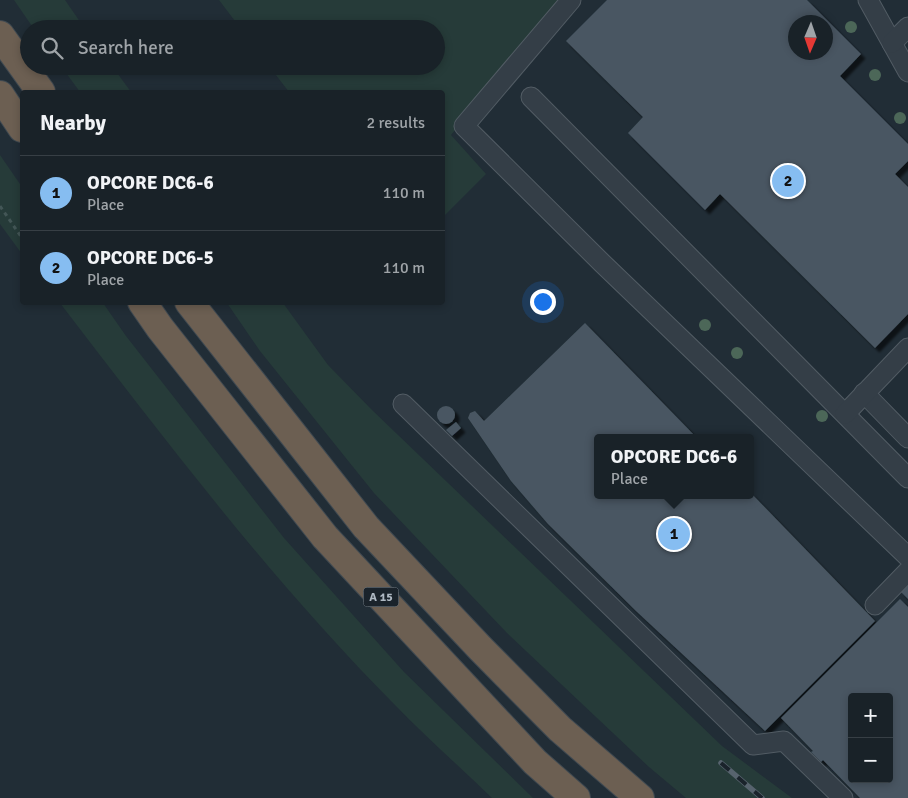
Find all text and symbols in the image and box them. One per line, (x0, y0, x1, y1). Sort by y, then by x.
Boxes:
north arrow (788, 15, 833, 60)
search box (20, 20, 445, 75)
icon: search (38, 34, 66, 62)
text: Search here (78, 36, 174, 60)
text: Nearby (40, 110, 106, 136)
text: 2 results (366, 113, 425, 133)
pin: 2 (772, 162, 804, 200)
text: OPCORE DC6-6 (87, 171, 214, 195)
text: 1 (52, 183, 60, 203)
text: 110 m (383, 183, 425, 203)
text: Place (87, 195, 124, 215)
text: OPCORE DC6-5 (87, 246, 214, 270)
text: 2 (52, 258, 60, 278)
text: 110 m (383, 258, 425, 278)
text: Place (87, 270, 124, 290)
your location (530, 289, 556, 315)
popup (594, 434, 754, 499)
text: OPCORE DC6-6 (611, 445, 737, 469)
text: Place (611, 469, 648, 489)
pin: 1 (658, 515, 690, 553)
road number: A 15 (364, 588, 398, 606)
map controls (848, 693, 893, 783)
button: + (848, 693, 893, 738)
button: − (848, 738, 893, 783)

